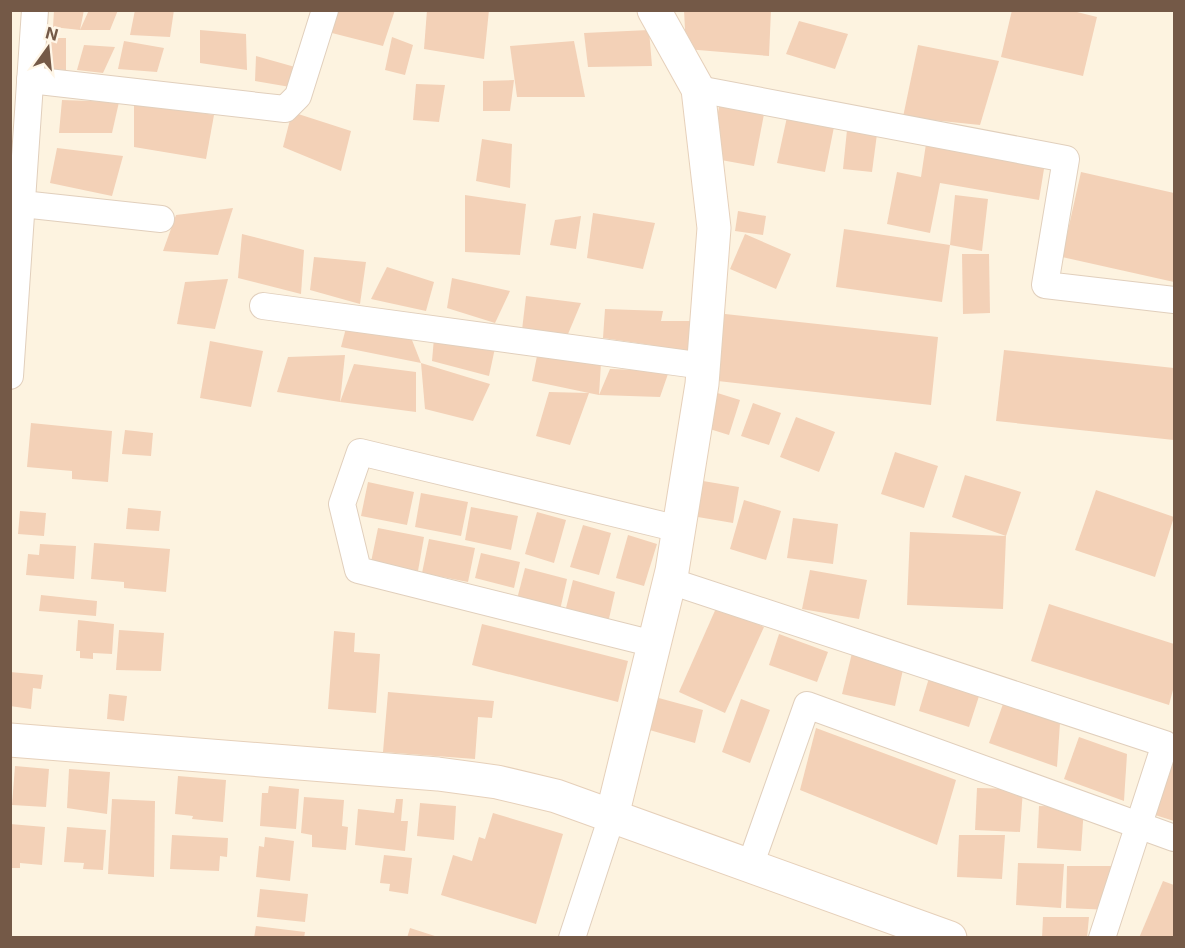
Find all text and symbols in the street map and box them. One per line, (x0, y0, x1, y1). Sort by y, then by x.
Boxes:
north arrow (18, 18, 78, 78)
text: N (43, 22, 60, 45)

